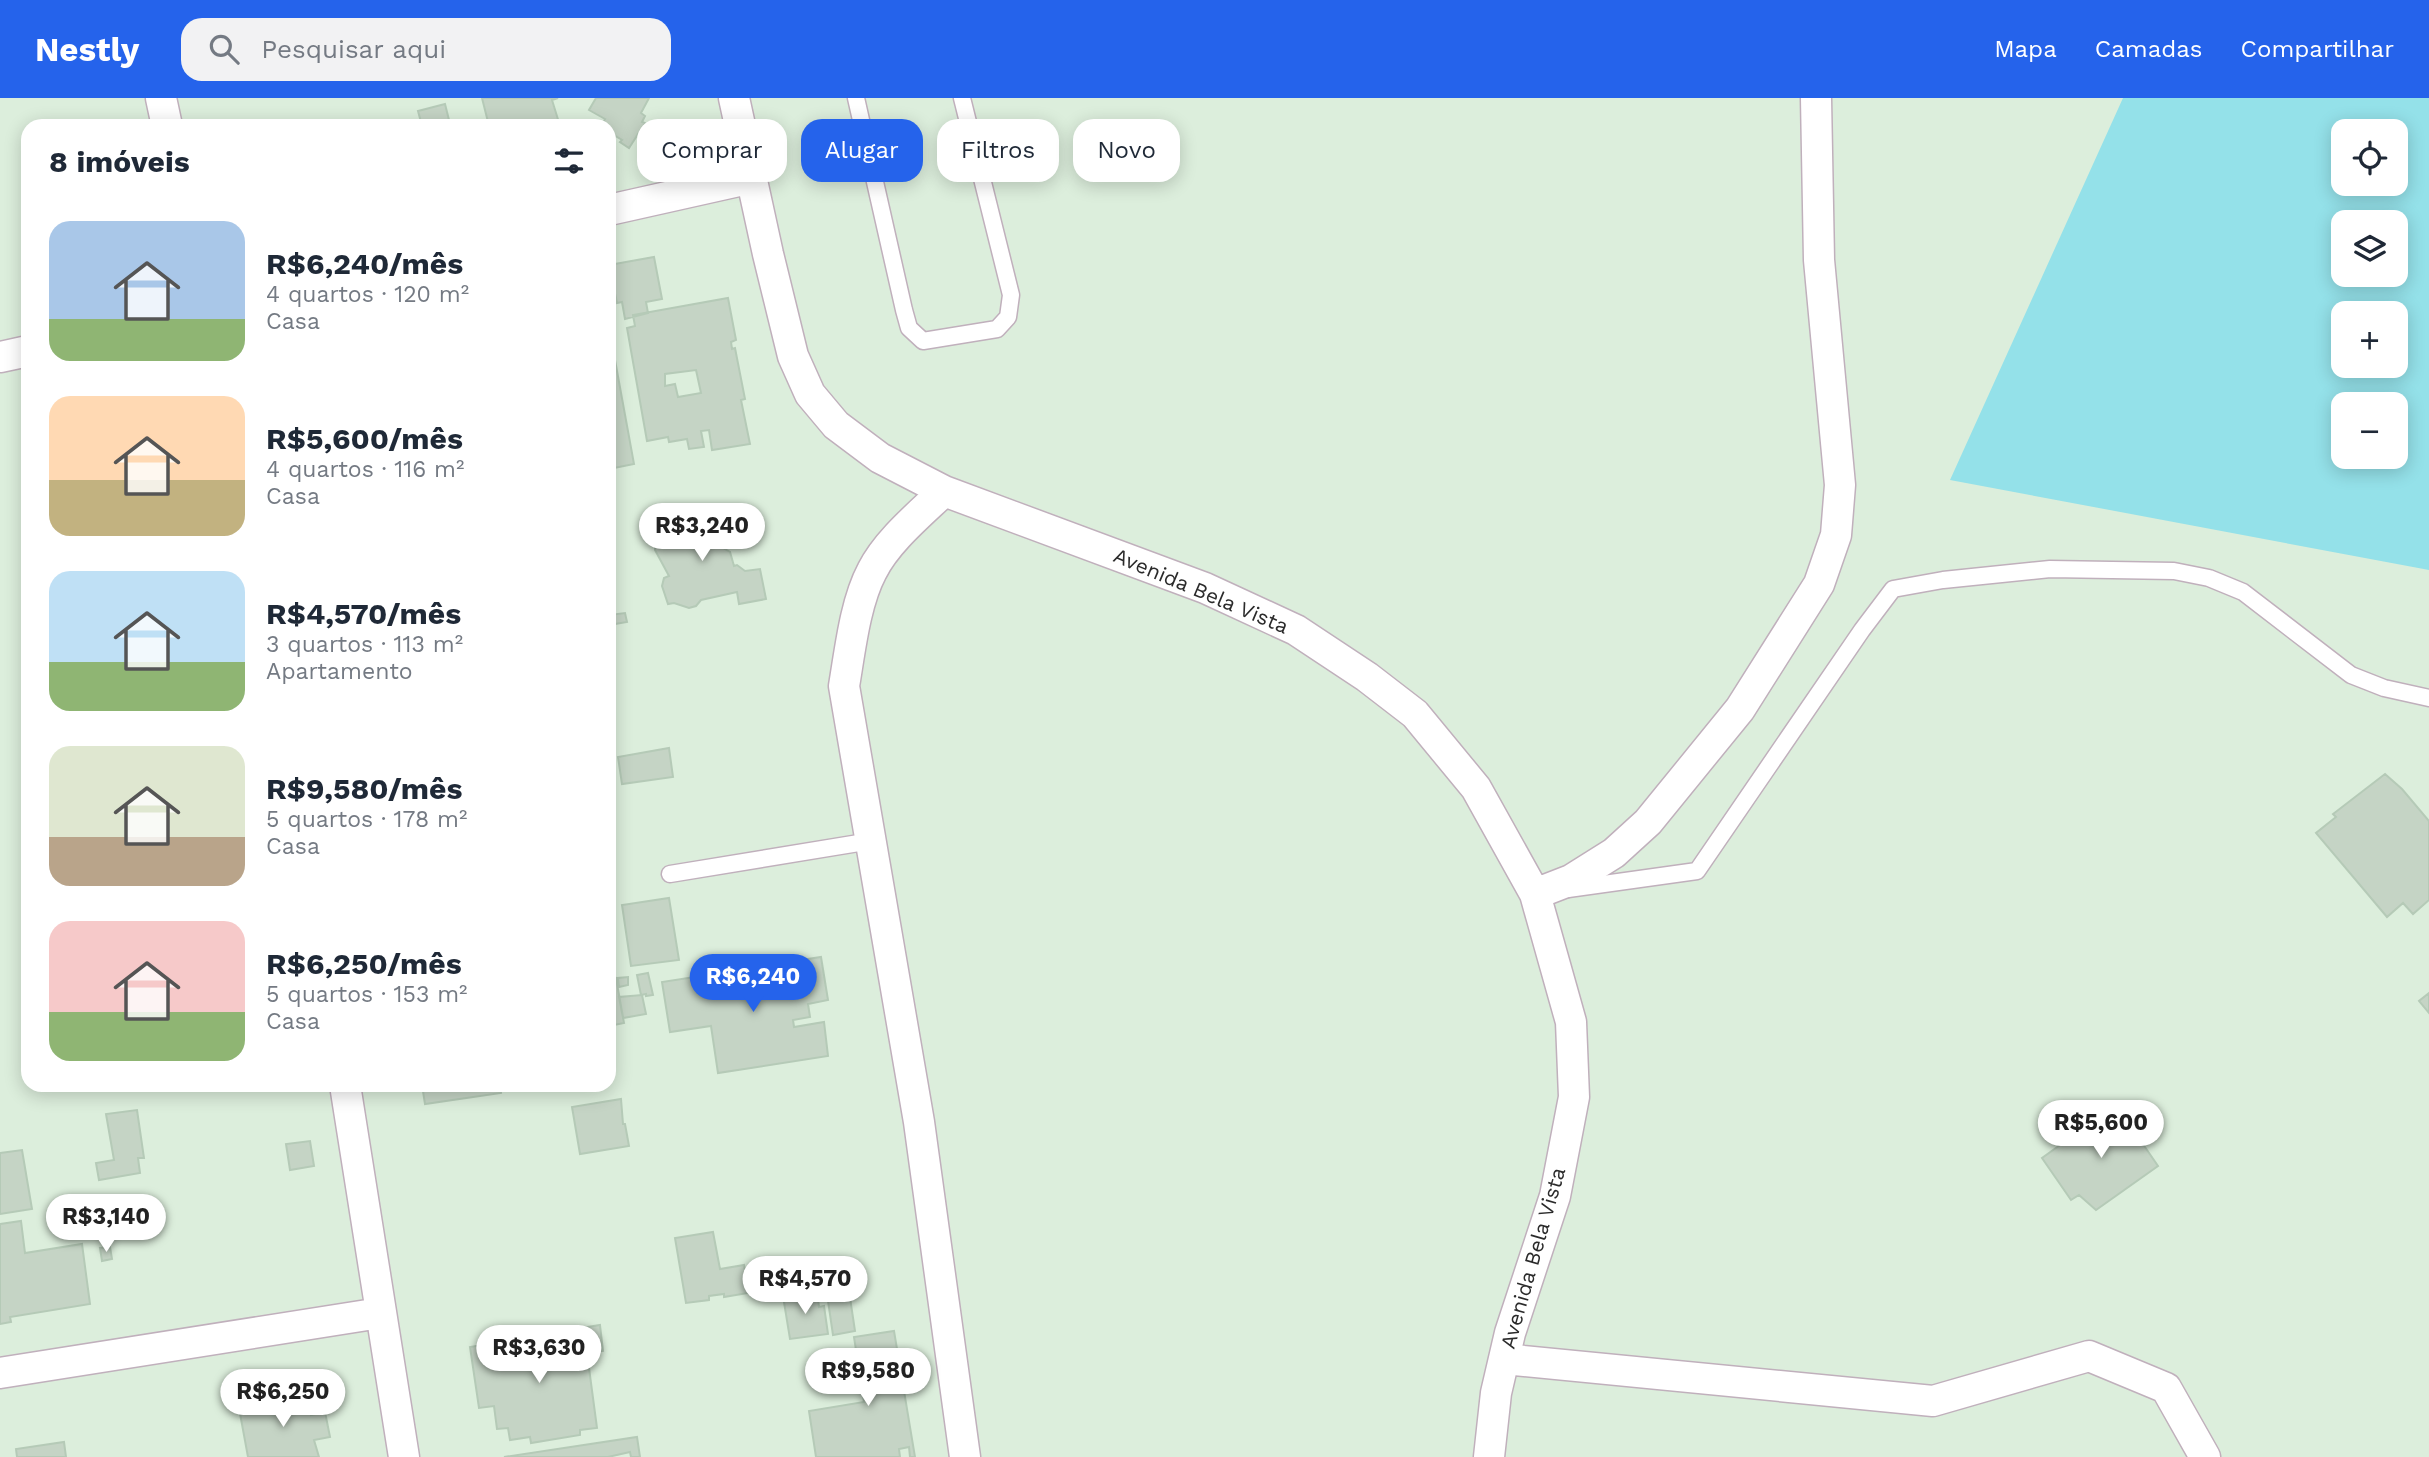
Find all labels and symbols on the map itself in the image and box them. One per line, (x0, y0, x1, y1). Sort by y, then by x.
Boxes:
pin: R$3,240 (637, 504, 767, 563)
street label: Avenida Bela Vista (1110, 542, 1293, 639)
pin: R$6,240 (688, 954, 818, 1014)
pin: R$5,600 (2036, 1100, 2166, 1160)
street label: Avenida Bela Vista (1495, 1164, 1570, 1351)
pin: R$3,140 (41, 1194, 171, 1254)
pin: R$4,570 (740, 1256, 870, 1316)
pin: R$3,630 (474, 1326, 604, 1385)
pin: R$9,580 (803, 1348, 933, 1408)
pin: R$6,250 (218, 1370, 348, 1429)

